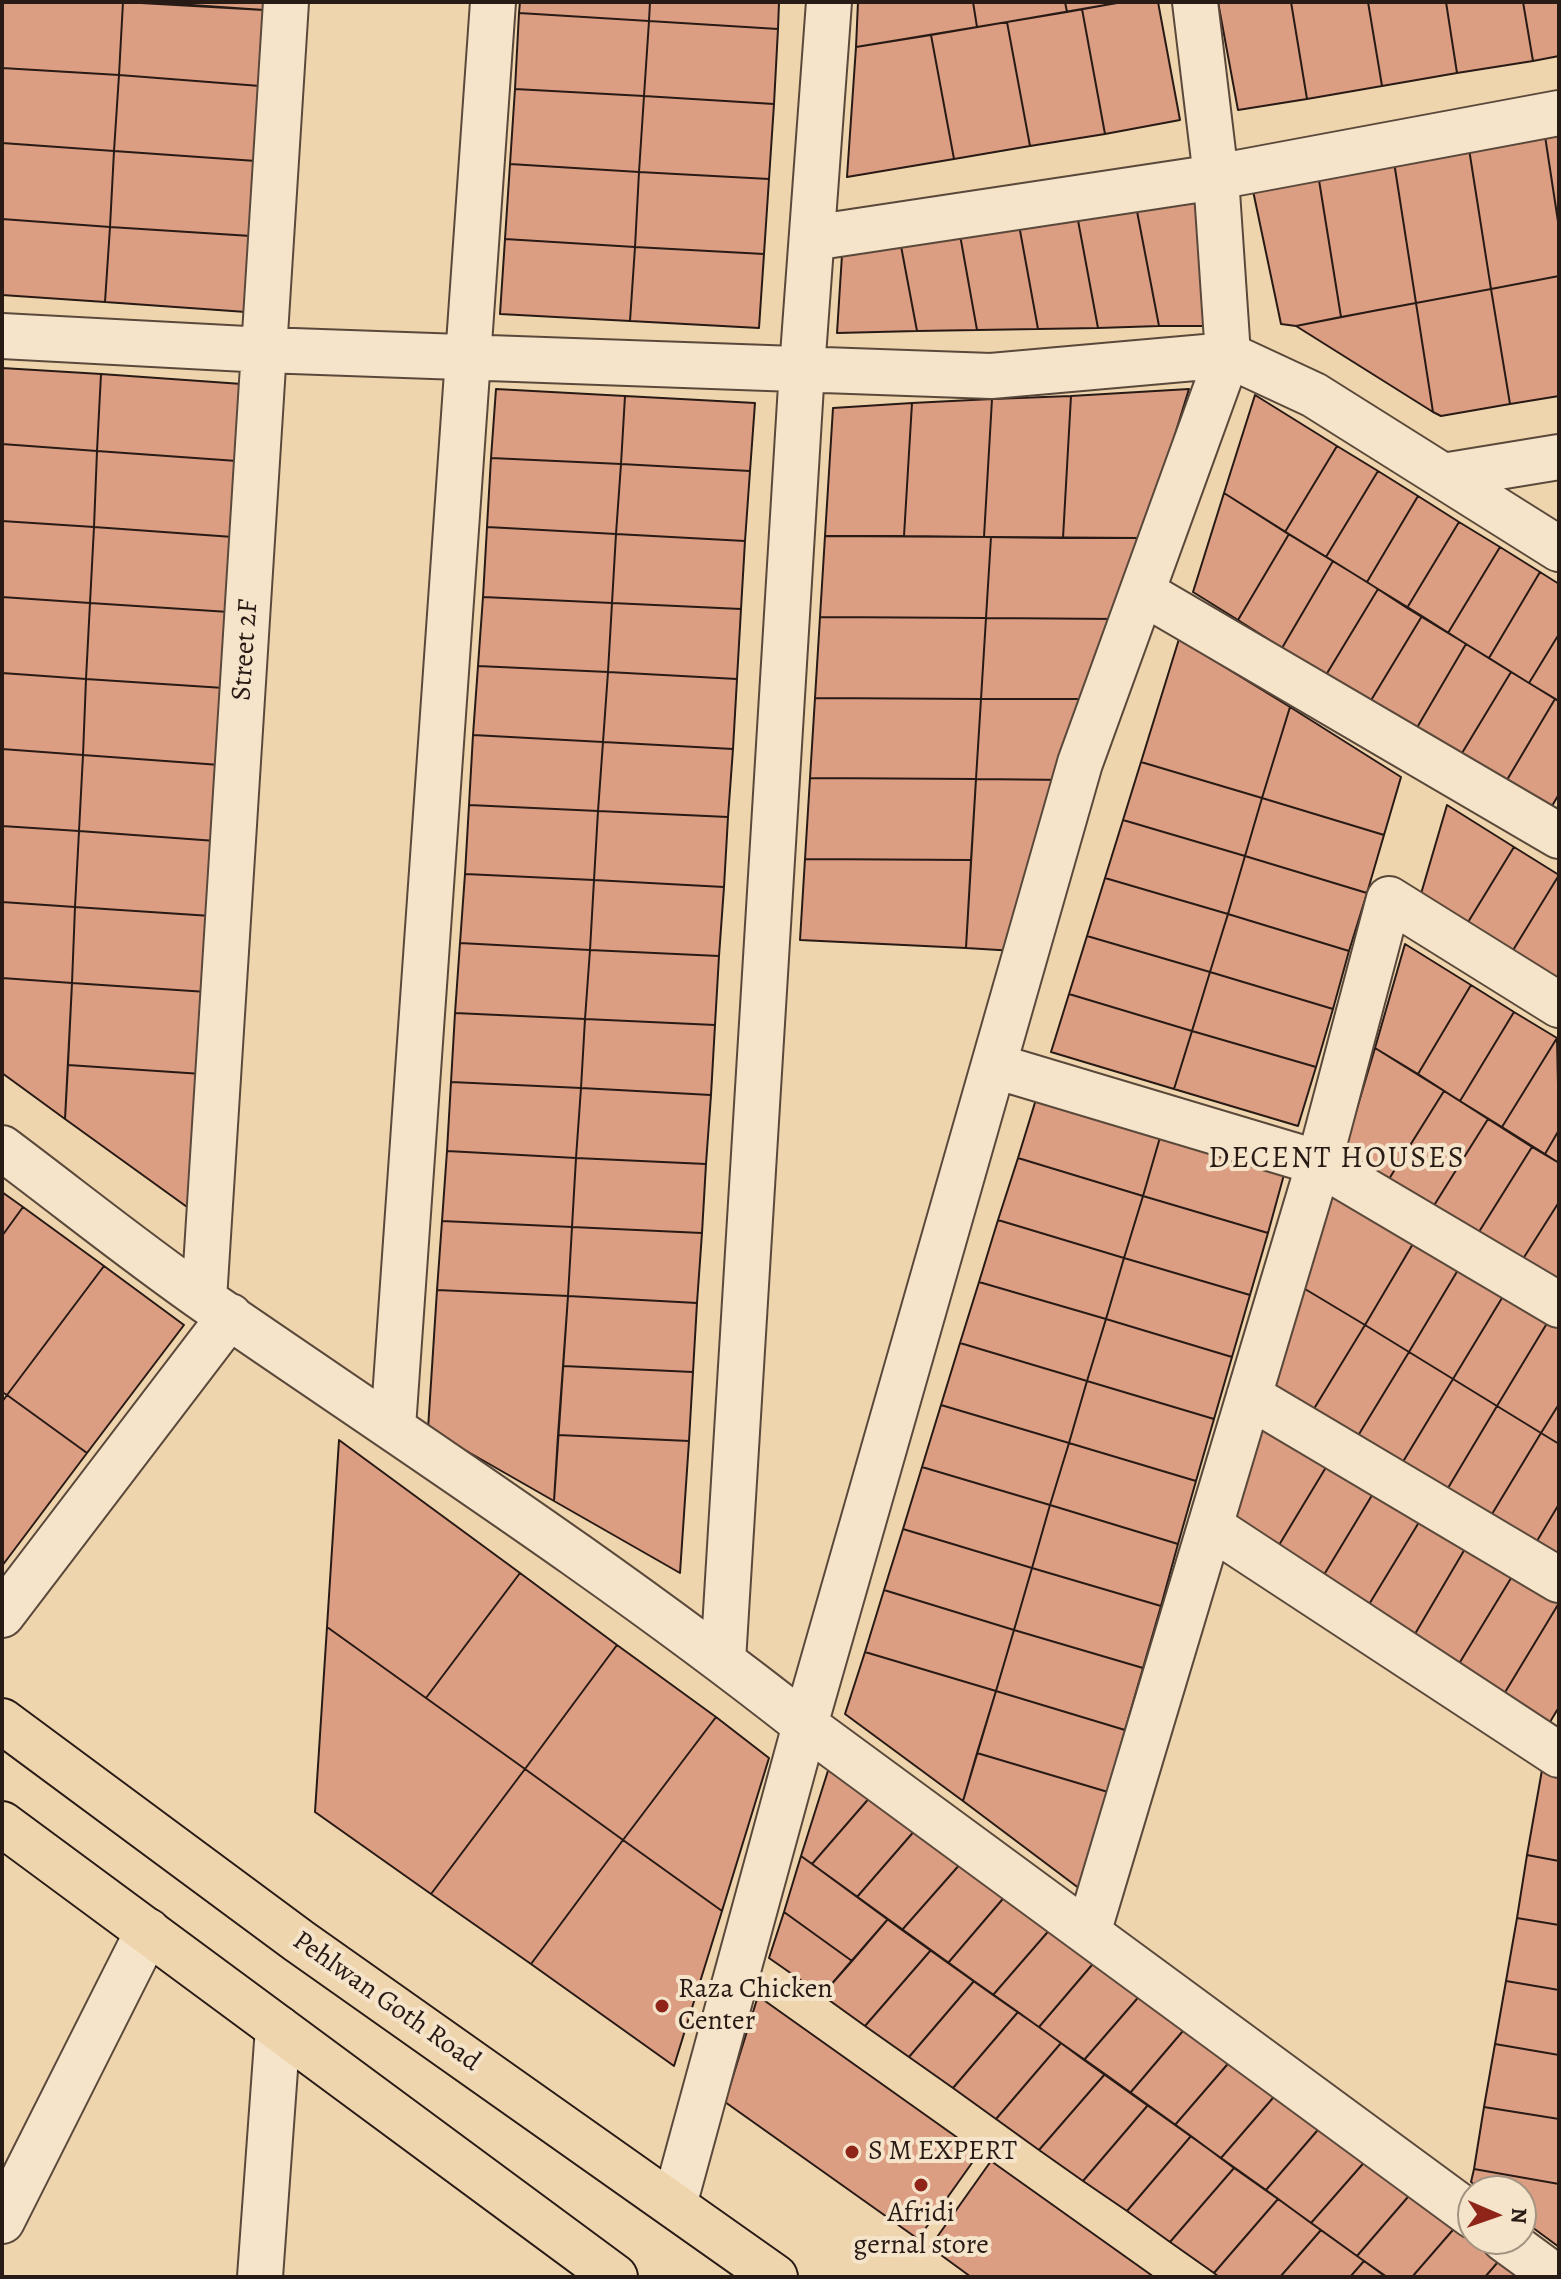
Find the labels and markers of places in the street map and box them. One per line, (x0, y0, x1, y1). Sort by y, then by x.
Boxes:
place label: Raza Chicken Center (678, 1973, 833, 2039)
marker: Raza Chicken Center (653, 1997, 671, 2015)
place label: S M EXPERT (868, 2135, 1017, 2169)
marker: S M EXPERT (843, 2143, 861, 2161)
marker: Afridi gernal store (912, 2176, 930, 2194)
place label: Afridi gernal store (853, 2197, 989, 2263)

